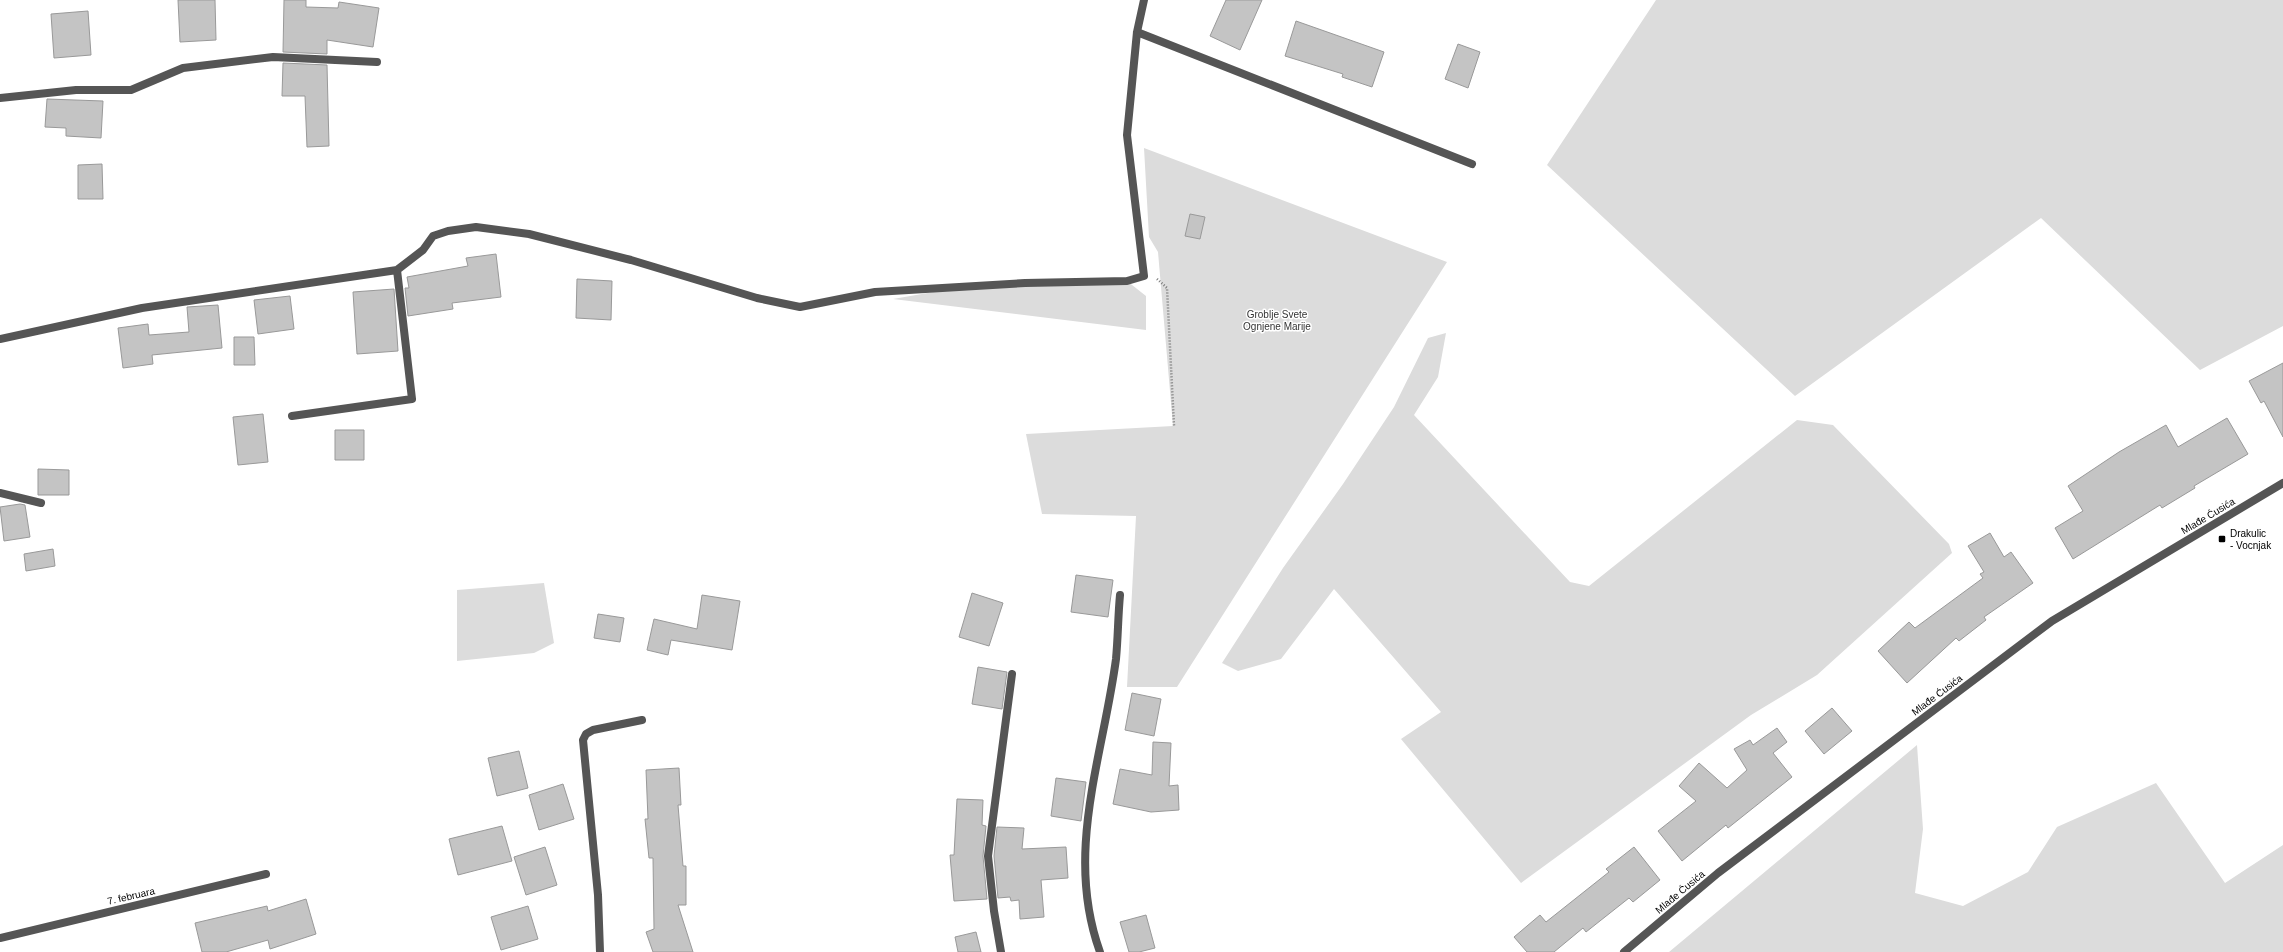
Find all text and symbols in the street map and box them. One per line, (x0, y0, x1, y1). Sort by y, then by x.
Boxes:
park label: Groblje Svete Ognjene Marije (1243, 309, 1311, 332)
street label: Mlađe Ćusića (2179, 495, 2237, 536)
place label: Drakulic - Vocnjak (2230, 528, 2272, 551)
marker: Drakulic - Vocnjak (2217, 534, 2227, 544)
street label: Mlađe Ćusića (1909, 671, 1965, 718)
street label: Mlađe Ćusića (1653, 867, 1707, 916)
street label: 7. februara (106, 885, 156, 907)

